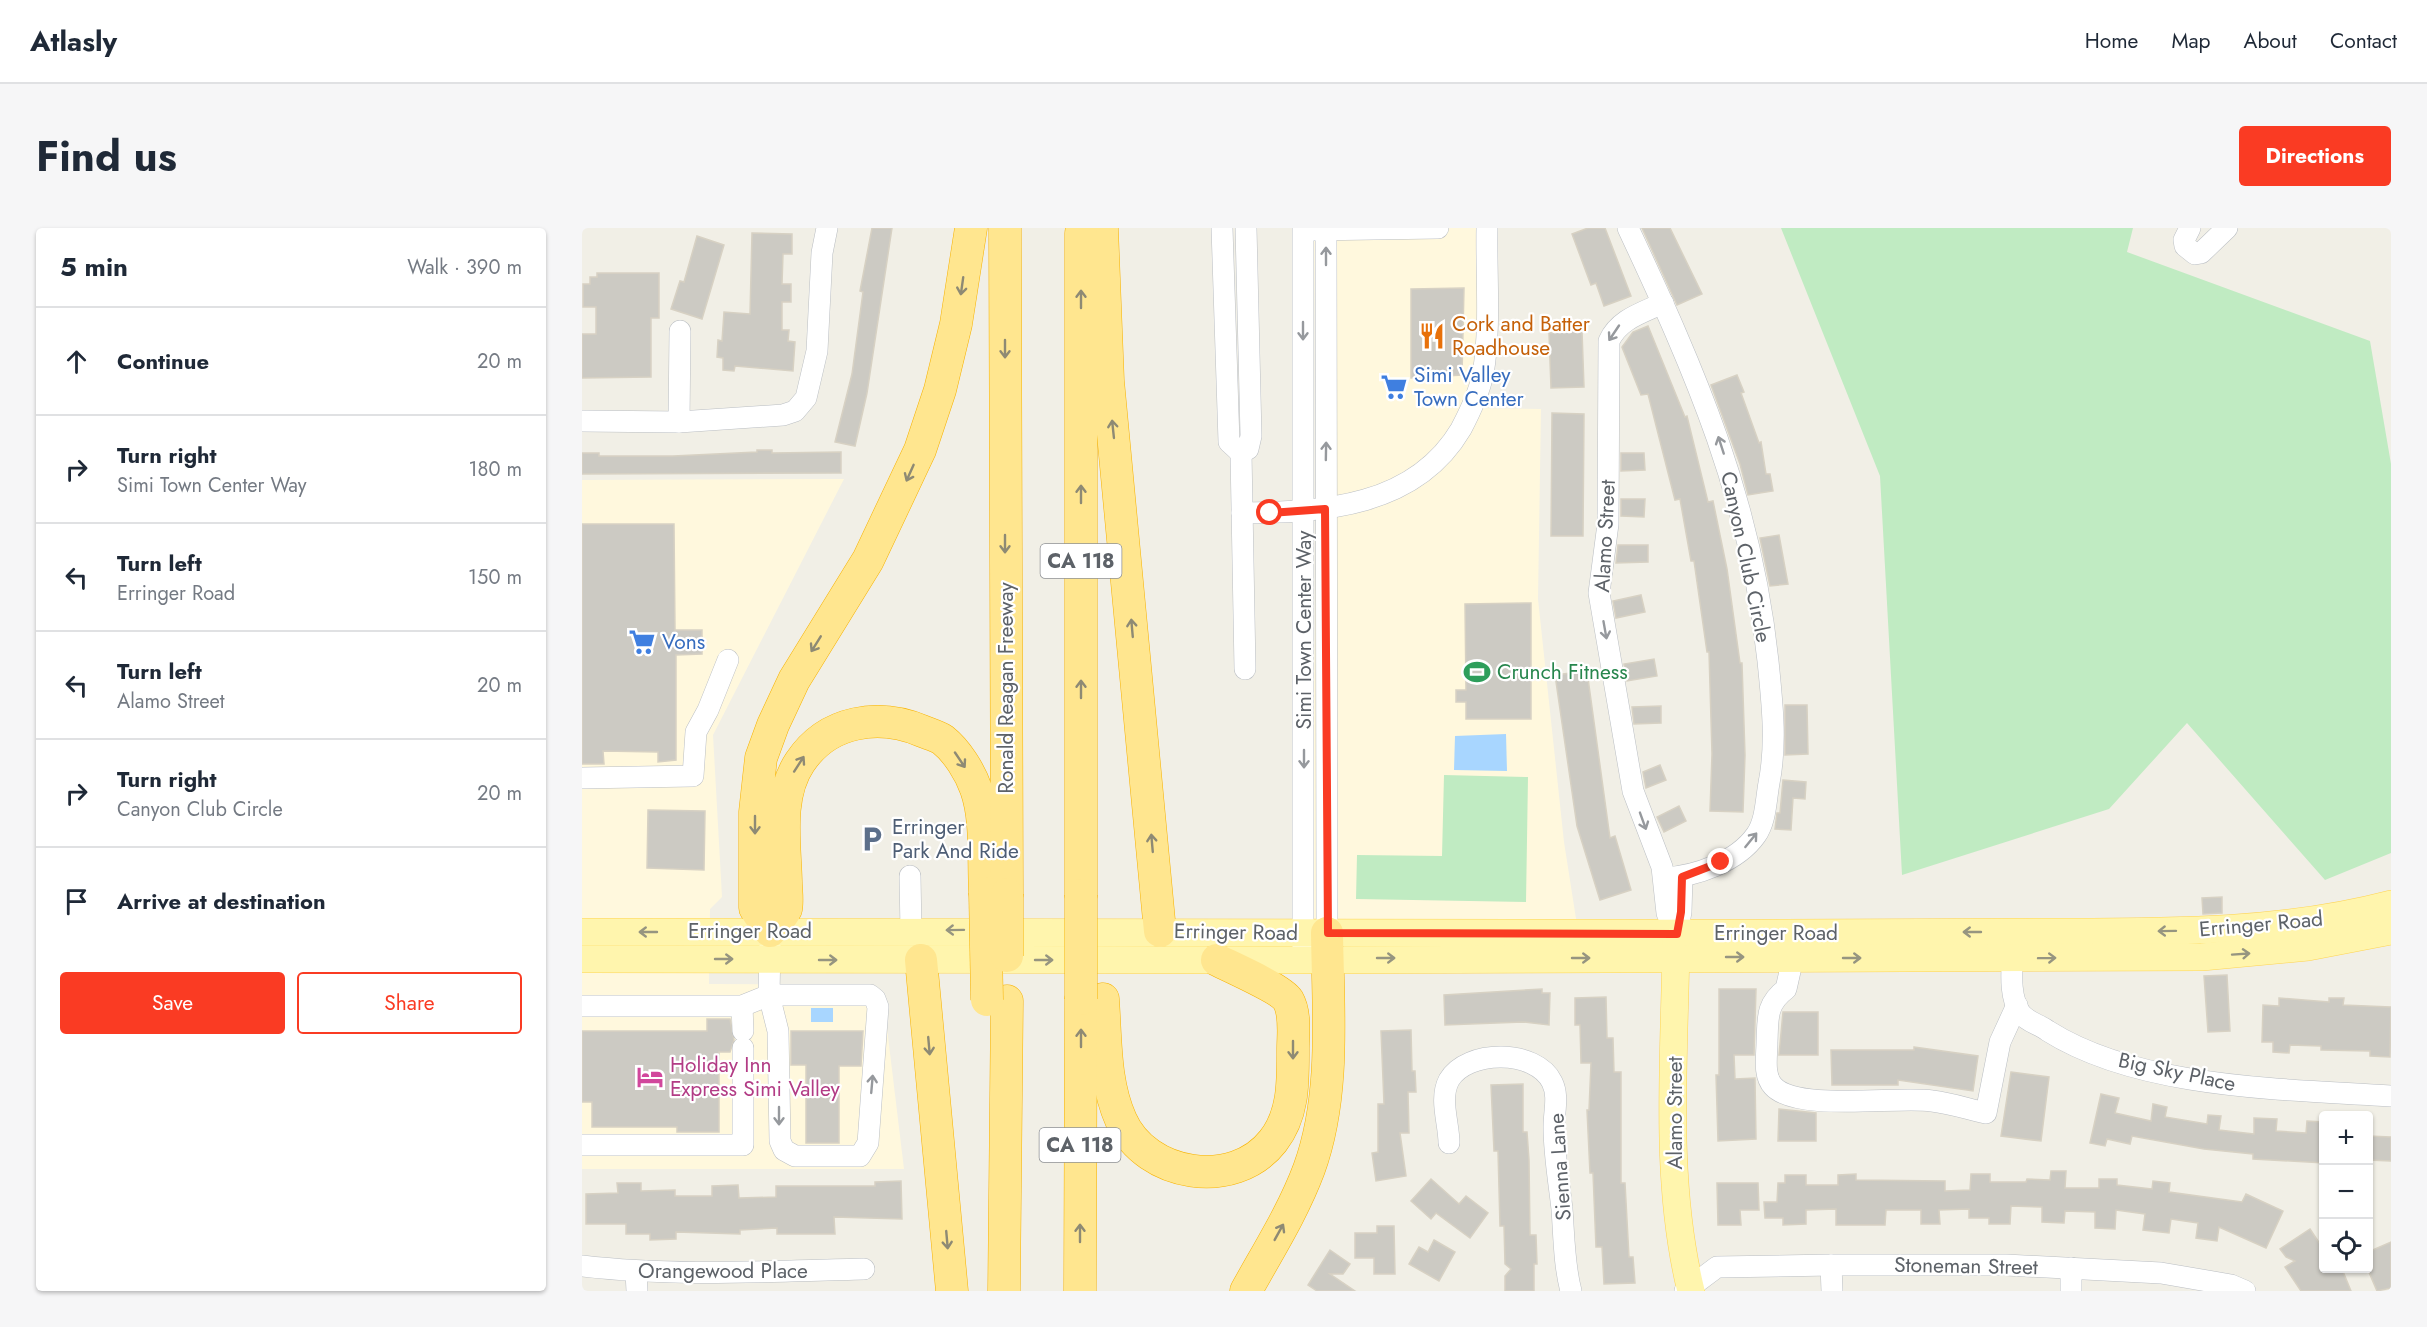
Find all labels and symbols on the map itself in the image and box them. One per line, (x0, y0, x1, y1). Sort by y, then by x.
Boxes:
one-way arrow (1320, 246, 1332, 266)
one-way arrow (956, 275, 967, 295)
one-way arrow (1075, 290, 1087, 310)
place label: Cork and Batter Roadhouse (1452, 309, 1591, 363)
one-way arrow (1297, 321, 1309, 341)
restaurant icon: Cork and Batter Roadhouse (1417, 321, 1447, 351)
one-way arrow (1608, 324, 1620, 341)
one-way arrow (999, 339, 1011, 359)
place label: Simi Valley Town Center (1414, 360, 1525, 414)
supermarket icon: Simi Valley Town Center (1379, 372, 1409, 402)
one-way arrow (1107, 420, 1118, 439)
one-way arrow (1714, 436, 1725, 455)
one-way arrow (1321, 441, 1332, 461)
one-way arrow (904, 464, 915, 482)
street label: Canyon Club Circle (1713, 469, 1779, 645)
street label: Alamo Street (1587, 479, 1623, 593)
one-way arrow (1075, 485, 1087, 505)
route start (1256, 499, 1282, 525)
street label: Simi Town Center Way (1289, 530, 1319, 730)
one-way arrow (999, 534, 1011, 554)
road number: CA 118 (1040, 544, 1122, 578)
street label: Ronald Reagan Freeway (991, 582, 1021, 794)
one-way arrow (1126, 618, 1137, 638)
one-way arrow (1600, 619, 1611, 639)
supermarket icon: Vons (627, 627, 657, 657)
place label: Vons (662, 627, 705, 657)
one-way arrow (809, 635, 822, 652)
sports icon: Crunch Fitness (1462, 657, 1492, 687)
place label: Crunch Fitness (1497, 657, 1628, 687)
one-way arrow (1075, 680, 1087, 700)
one-way arrow (1298, 748, 1310, 768)
one-way arrow (954, 751, 966, 768)
one-way arrow (793, 756, 806, 773)
one-way arrow (1638, 811, 1649, 830)
place label: Erringer Park And Ride (892, 812, 1019, 866)
one-way arrow (749, 815, 761, 835)
parking icon: Erringer Park And Ride (857, 824, 887, 854)
one-way arrow (1744, 833, 1758, 848)
one-way arrow (1146, 834, 1157, 853)
route end (1707, 848, 1733, 874)
street label: Erringer Road (2198, 904, 2324, 944)
street label: Erringer Road (688, 916, 812, 946)
street label: Erringer Road (1174, 916, 1298, 948)
street label: Erringer Road (1714, 918, 1838, 948)
one-way arrow (945, 925, 965, 936)
one-way arrow (2157, 925, 2177, 937)
one-way arrow (639, 926, 659, 937)
one-way arrow (1962, 927, 1982, 938)
one-way arrow (2231, 948, 2251, 959)
one-way arrow (1724, 951, 1744, 963)
one-way arrow (1376, 952, 1396, 964)
one-way arrow (1571, 952, 1591, 964)
one-way arrow (1841, 952, 1861, 964)
one-way arrow (2036, 952, 2056, 964)
one-way arrow (714, 953, 734, 965)
one-way arrow (818, 954, 838, 966)
one-way arrow (1034, 954, 1054, 966)
one-way arrow (1075, 1028, 1087, 1048)
one-way arrow (924, 1035, 935, 1055)
one-way arrow (1287, 1039, 1299, 1059)
street label: Big Sky Place (2116, 1045, 2239, 1099)
place label: Holiday Inn Express Simi Valley (670, 1050, 840, 1104)
street label: Alamo Street (1660, 1056, 1690, 1170)
hotel icon: Holiday Inn Express Simi Valley (635, 1062, 665, 1092)
one-way arrow (867, 1075, 878, 1095)
one-way arrow (773, 1105, 785, 1125)
street label: Sienna Lane (1541, 1112, 1579, 1222)
road number: CA 118 (1040, 1128, 1120, 1162)
one-way arrow (1074, 1223, 1086, 1243)
one-way arrow (1274, 1223, 1285, 1241)
one-way arrow (942, 1229, 953, 1249)
street label: Stoneman Street (1894, 1250, 2038, 1282)
street label: Orangewood Place (638, 1256, 808, 1286)

